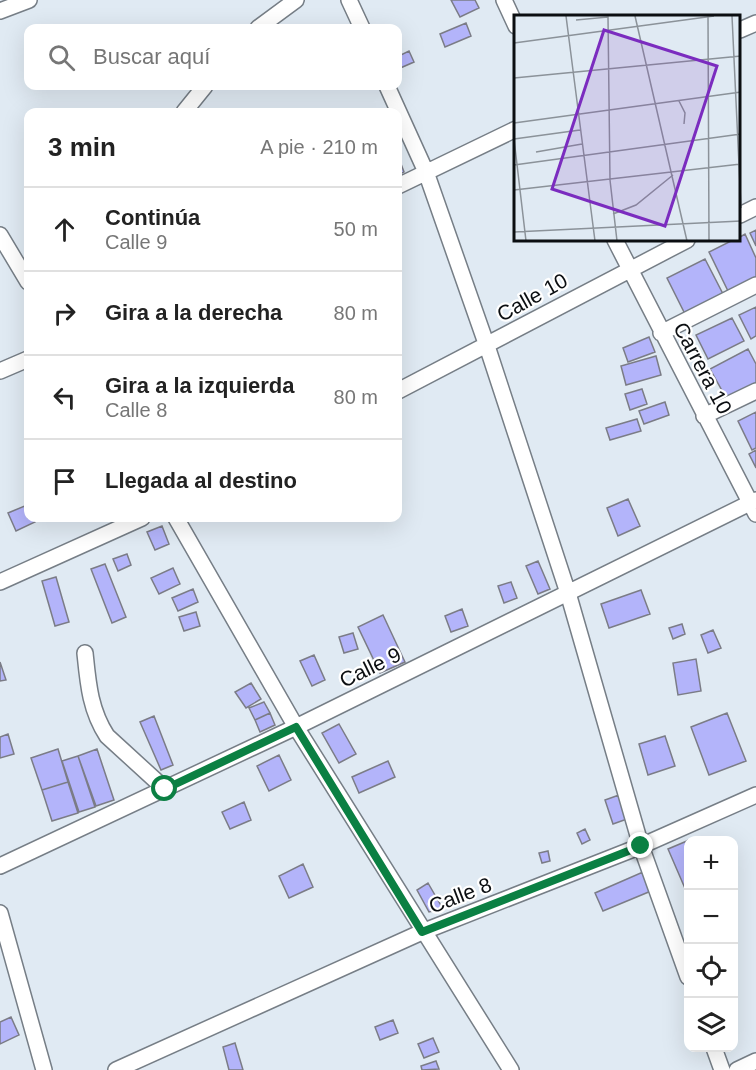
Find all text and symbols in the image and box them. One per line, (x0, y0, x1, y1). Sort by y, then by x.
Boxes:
inset map (514, 15, 741, 242)
search box (24, 24, 402, 90)
icon: search (45, 41, 78, 74)
text: Buscar aquí (93, 44, 210, 69)
text: 3 min (48, 132, 116, 162)
text: A pie · 210 m (260, 136, 378, 158)
text: Continúa (105, 205, 200, 230)
icon: ahead (48, 213, 81, 246)
text: 50 m (334, 218, 378, 240)
text: Calle 9 (105, 231, 167, 253)
street label: Calle 10 (493, 268, 571, 326)
icon: right (48, 297, 81, 330)
text: Gira a la derecha (105, 300, 282, 325)
text: 80 m (334, 302, 378, 324)
street label: Carrera 10 (669, 318, 737, 418)
text: Gira a la izquierda (105, 373, 295, 398)
icon: left (48, 381, 81, 414)
text: 80 m (334, 386, 378, 408)
text: Calle 8 (105, 399, 167, 421)
icon: arrive (48, 465, 81, 498)
text: Llegada al destino (105, 468, 297, 493)
street label: Calle 9 (336, 642, 404, 692)
route start (151, 775, 177, 801)
route end (627, 832, 653, 858)
map controls (684, 836, 738, 1052)
button: + (684, 836, 738, 890)
street label: Calle 8 (425, 873, 495, 917)
button: − (684, 890, 738, 944)
button: locate (684, 944, 738, 998)
button: layers (684, 998, 738, 1052)

